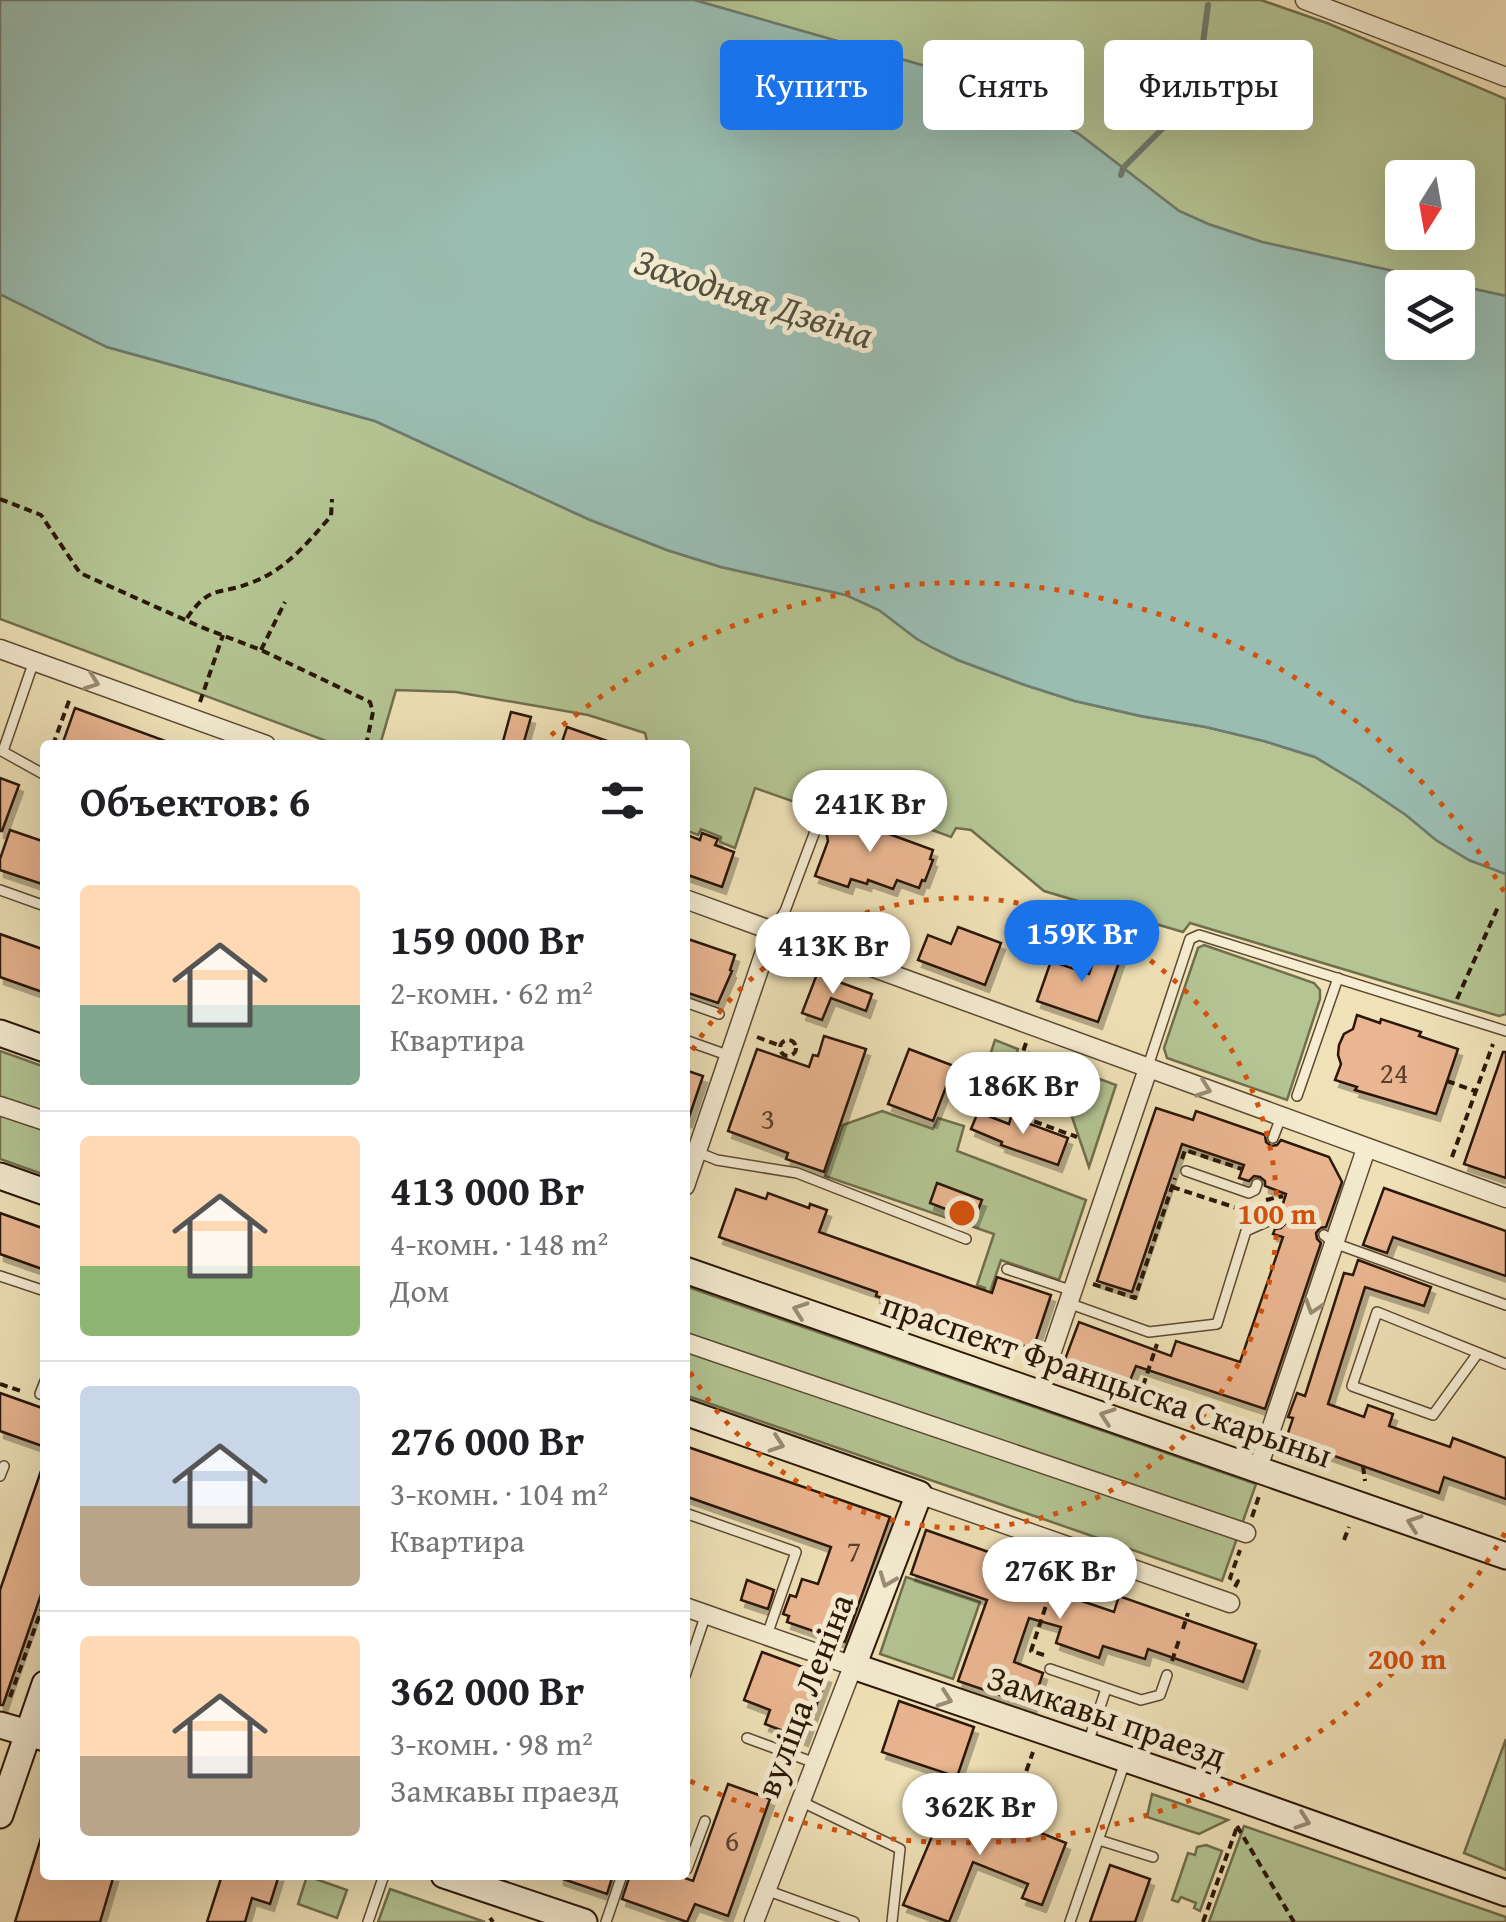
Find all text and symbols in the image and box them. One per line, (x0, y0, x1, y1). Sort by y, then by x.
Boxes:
chip: Купить (720, 40, 903, 130)
chip: Снять (923, 40, 1084, 130)
chip: Фильтры (1104, 40, 1313, 130)
north arrow (1385, 160, 1475, 250)
map controls (1385, 160, 1475, 360)
water label: Заходняя Дзвіна (627, 232, 881, 362)
button: layers (1385, 270, 1475, 360)
one-way arrow (82, 670, 99, 691)
text: Объектов: 6 (80, 770, 310, 831)
pin: 241K Br (778, 770, 962, 855)
icon: filters (595, 773, 650, 828)
text: 241K Br (814, 779, 926, 826)
pin: 159K Br (990, 900, 1174, 985)
text: 159 000 Br (390, 908, 584, 969)
text: 159K Br (1026, 909, 1138, 956)
pin: 413K Br (741, 912, 925, 997)
text: 413K Br (777, 921, 889, 968)
icon: home (160, 925, 280, 1045)
text: 2-комн. · 62 m² (390, 969, 593, 1016)
text: Квартира (390, 1016, 525, 1063)
house number: 24 (1380, 1050, 1408, 1094)
pin: 186K Br (931, 1052, 1115, 1137)
text: 186K Br (967, 1061, 1079, 1108)
one-way arrow (1194, 1077, 1211, 1098)
house number: 3 (761, 1096, 775, 1140)
text: 413 000 Br (390, 1159, 584, 1220)
icon: home (160, 1176, 280, 1296)
text: 100 m (1238, 1191, 1317, 1235)
centre of rings (944, 1195, 980, 1231)
text: 4-комн. · 148 m² (390, 1220, 608, 1267)
text: Дом (390, 1267, 450, 1314)
street label: праспект Францыска Скарыны (875, 1278, 1339, 1480)
one-way arrow (1304, 1298, 1324, 1315)
one-way arrow (793, 1301, 810, 1321)
one-way arrow (1100, 1407, 1117, 1428)
text: 276 000 Br (390, 1409, 584, 1470)
icon: home (160, 1426, 280, 1546)
one-way arrow (768, 1432, 785, 1453)
text: 3-комн. · 104 m² (390, 1470, 608, 1517)
one-way arrow (1407, 1514, 1424, 1535)
text: Квартира (390, 1517, 525, 1564)
house number: 7 (847, 1528, 861, 1572)
pin: 276K Br (968, 1537, 1152, 1622)
text: 276K Br (1004, 1546, 1116, 1593)
one-way arrow (878, 1570, 898, 1588)
street label: вуліца Леніна (742, 1586, 866, 1804)
text: 200 m (1368, 1636, 1447, 1680)
street label: Замкавы праезд (981, 1651, 1233, 1781)
text: 362 000 Br (390, 1659, 584, 1720)
icon: home (160, 1676, 280, 1796)
one-way arrow (936, 1687, 953, 1707)
text: 3-комн. · 98 m² (390, 1720, 593, 1767)
text: Замкавы праезд (390, 1767, 619, 1814)
pin: 362K Br (888, 1773, 1072, 1858)
text: 362K Br (924, 1782, 1036, 1829)
one-way arrow (1294, 1809, 1311, 1830)
house number: 6 (725, 1818, 739, 1862)

